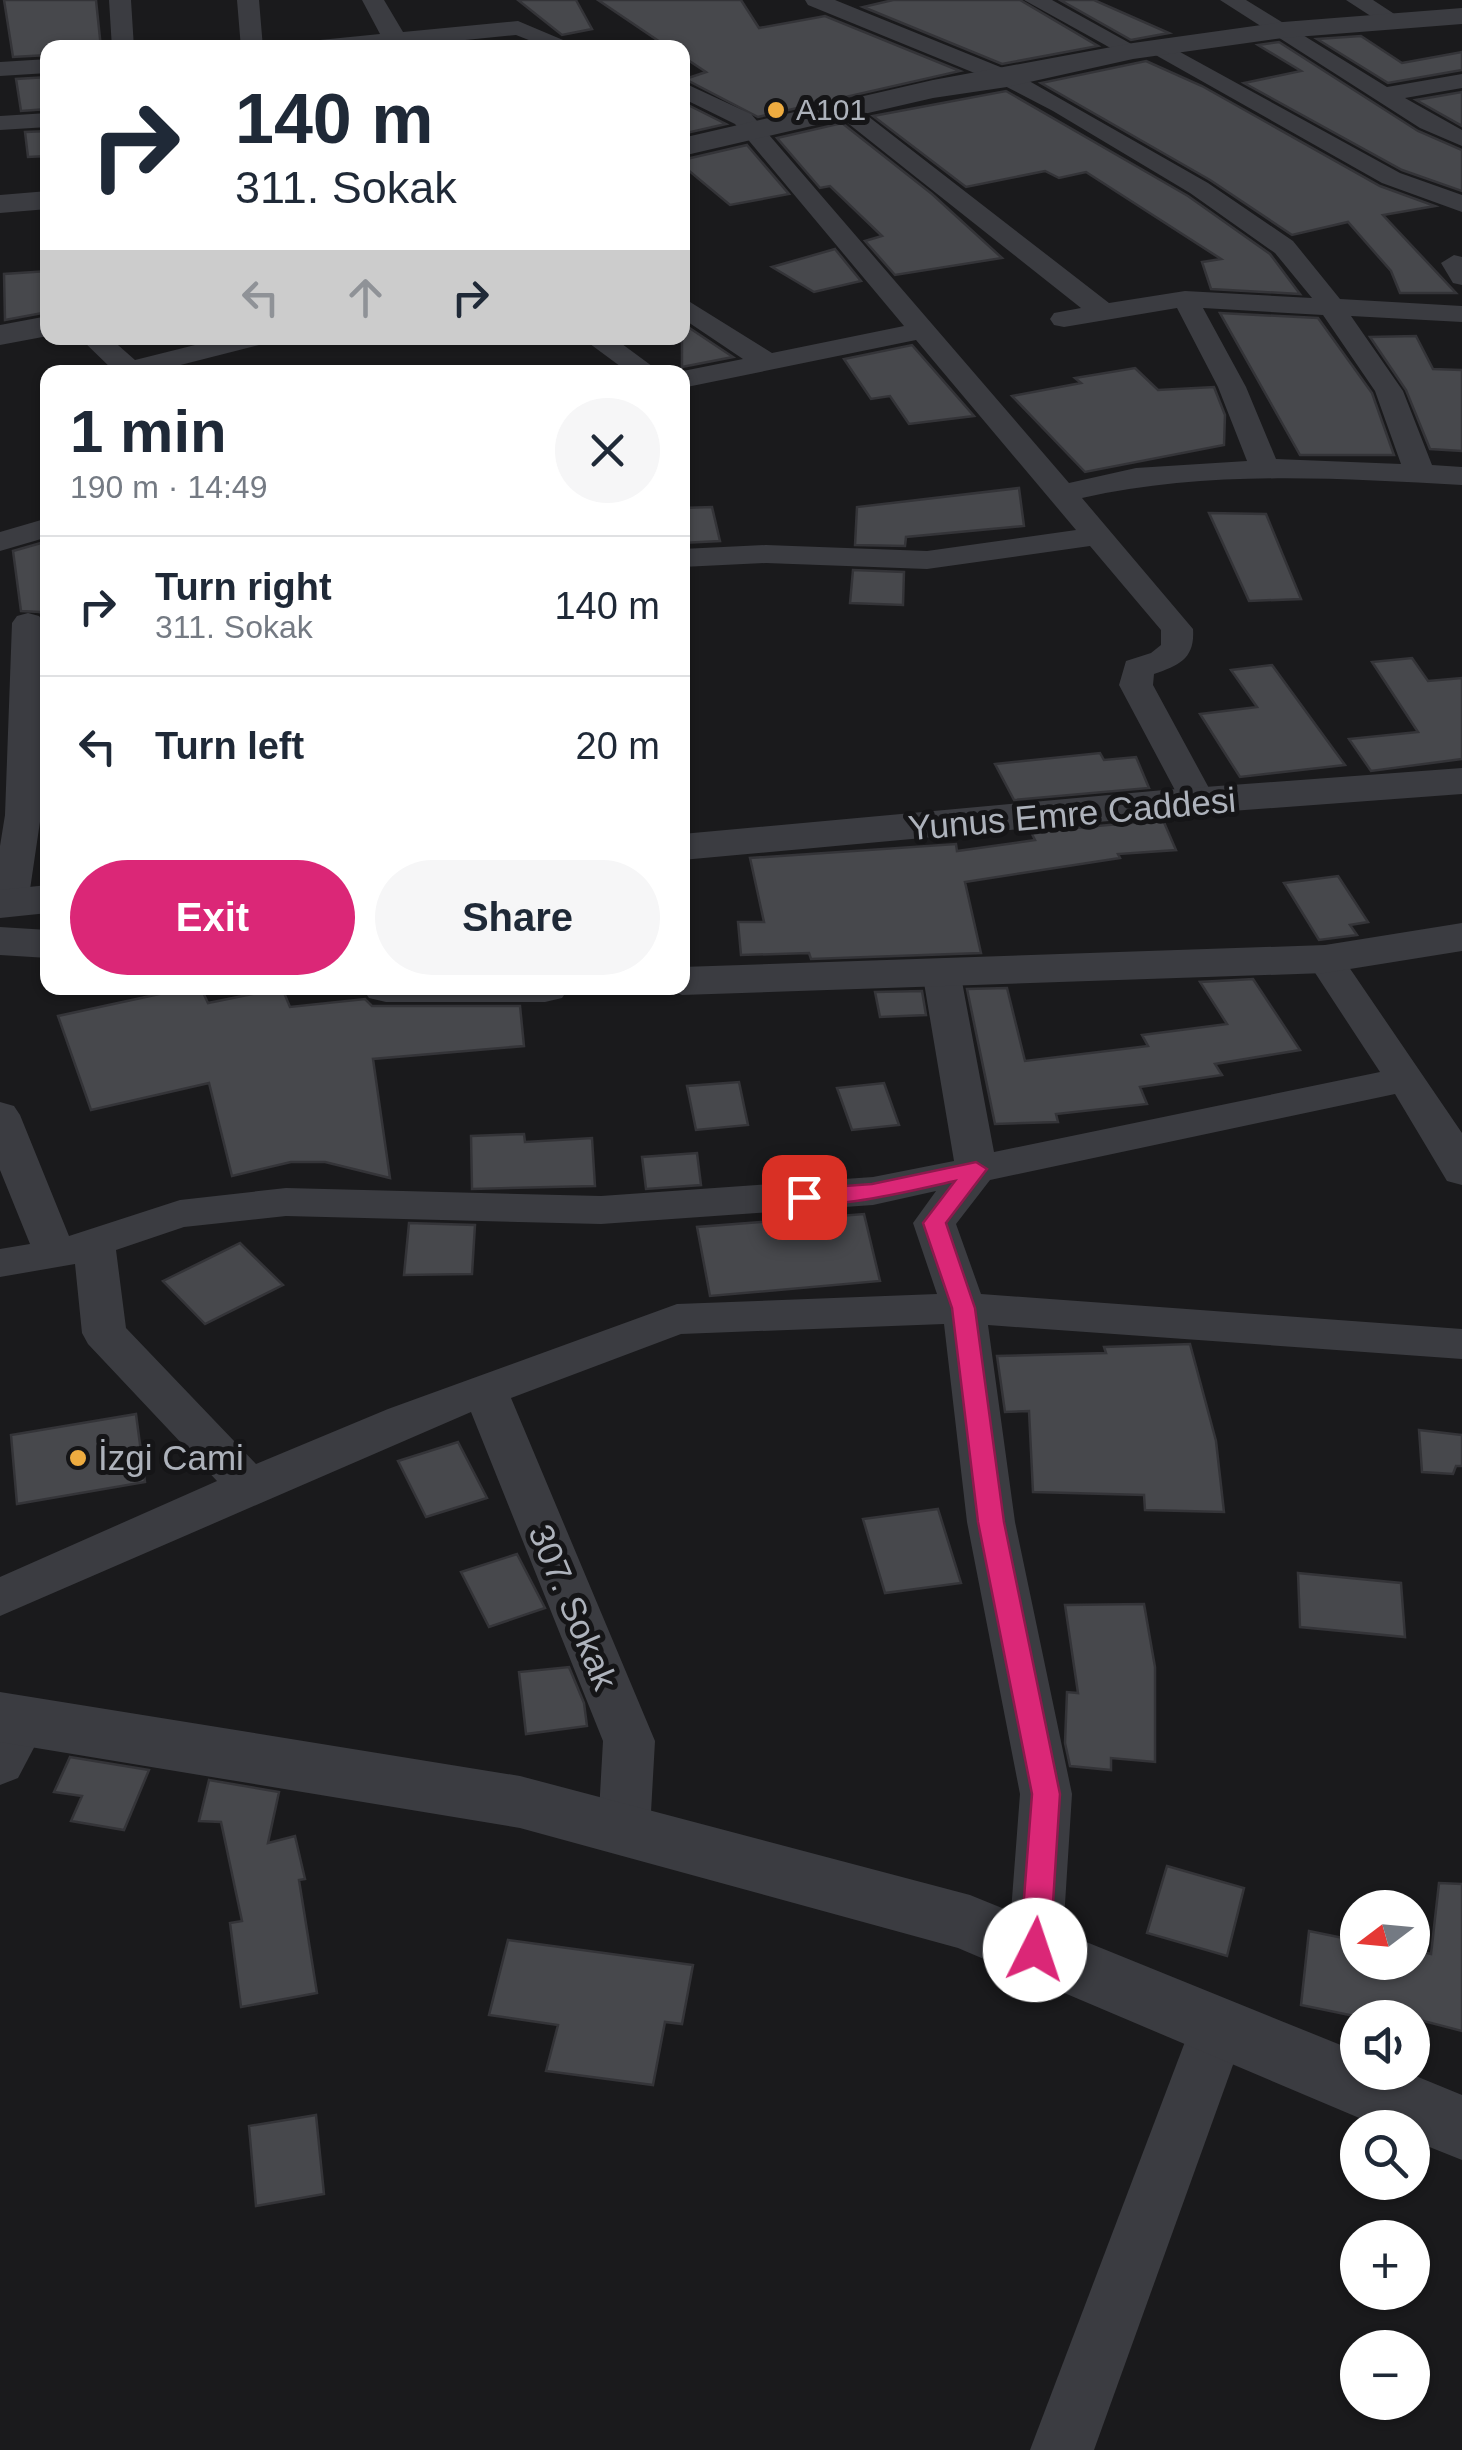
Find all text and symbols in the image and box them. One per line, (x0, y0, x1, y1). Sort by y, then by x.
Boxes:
icon: right (70, 80, 200, 210)
text: 140 m (235, 80, 433, 158)
place label: A101 (796, 93, 866, 126)
marker: A101 (765, 99, 787, 121)
text: 311. Sokak (235, 162, 457, 213)
icon: left (233, 270, 288, 325)
icon: ahead (338, 270, 393, 325)
icon: right (443, 270, 498, 325)
text: 1 min (70, 398, 227, 465)
button: close (555, 398, 660, 503)
text: 190 m · 14:49 (70, 469, 267, 505)
text: Turn right (155, 566, 332, 608)
icon: right (70, 579, 125, 634)
text: 140 m (554, 585, 660, 627)
text: 311. Sokak (155, 609, 313, 645)
icon: left (70, 719, 125, 774)
text: Turn left (155, 725, 304, 767)
text: 20 m (576, 725, 660, 767)
street label: Yunus Emre Caddesi (906, 780, 1237, 847)
button: Exit (70, 860, 355, 975)
button: Share (375, 860, 660, 975)
pin (762, 1155, 847, 1240)
icon: arrive (777, 1170, 832, 1225)
place label: İzgi Cami (98, 1438, 244, 1477)
marker: İzgi Cami (67, 1447, 89, 1469)
street label: 307. Sokak (521, 1519, 626, 1695)
north arrow (1340, 1890, 1430, 1980)
map controls (1340, 1890, 1430, 2420)
position arrow (983, 1898, 1087, 2002)
button: sound (1340, 2000, 1430, 2090)
button: search (1340, 2110, 1430, 2200)
button: + (1340, 2220, 1430, 2310)
button: − (1340, 2330, 1430, 2420)

